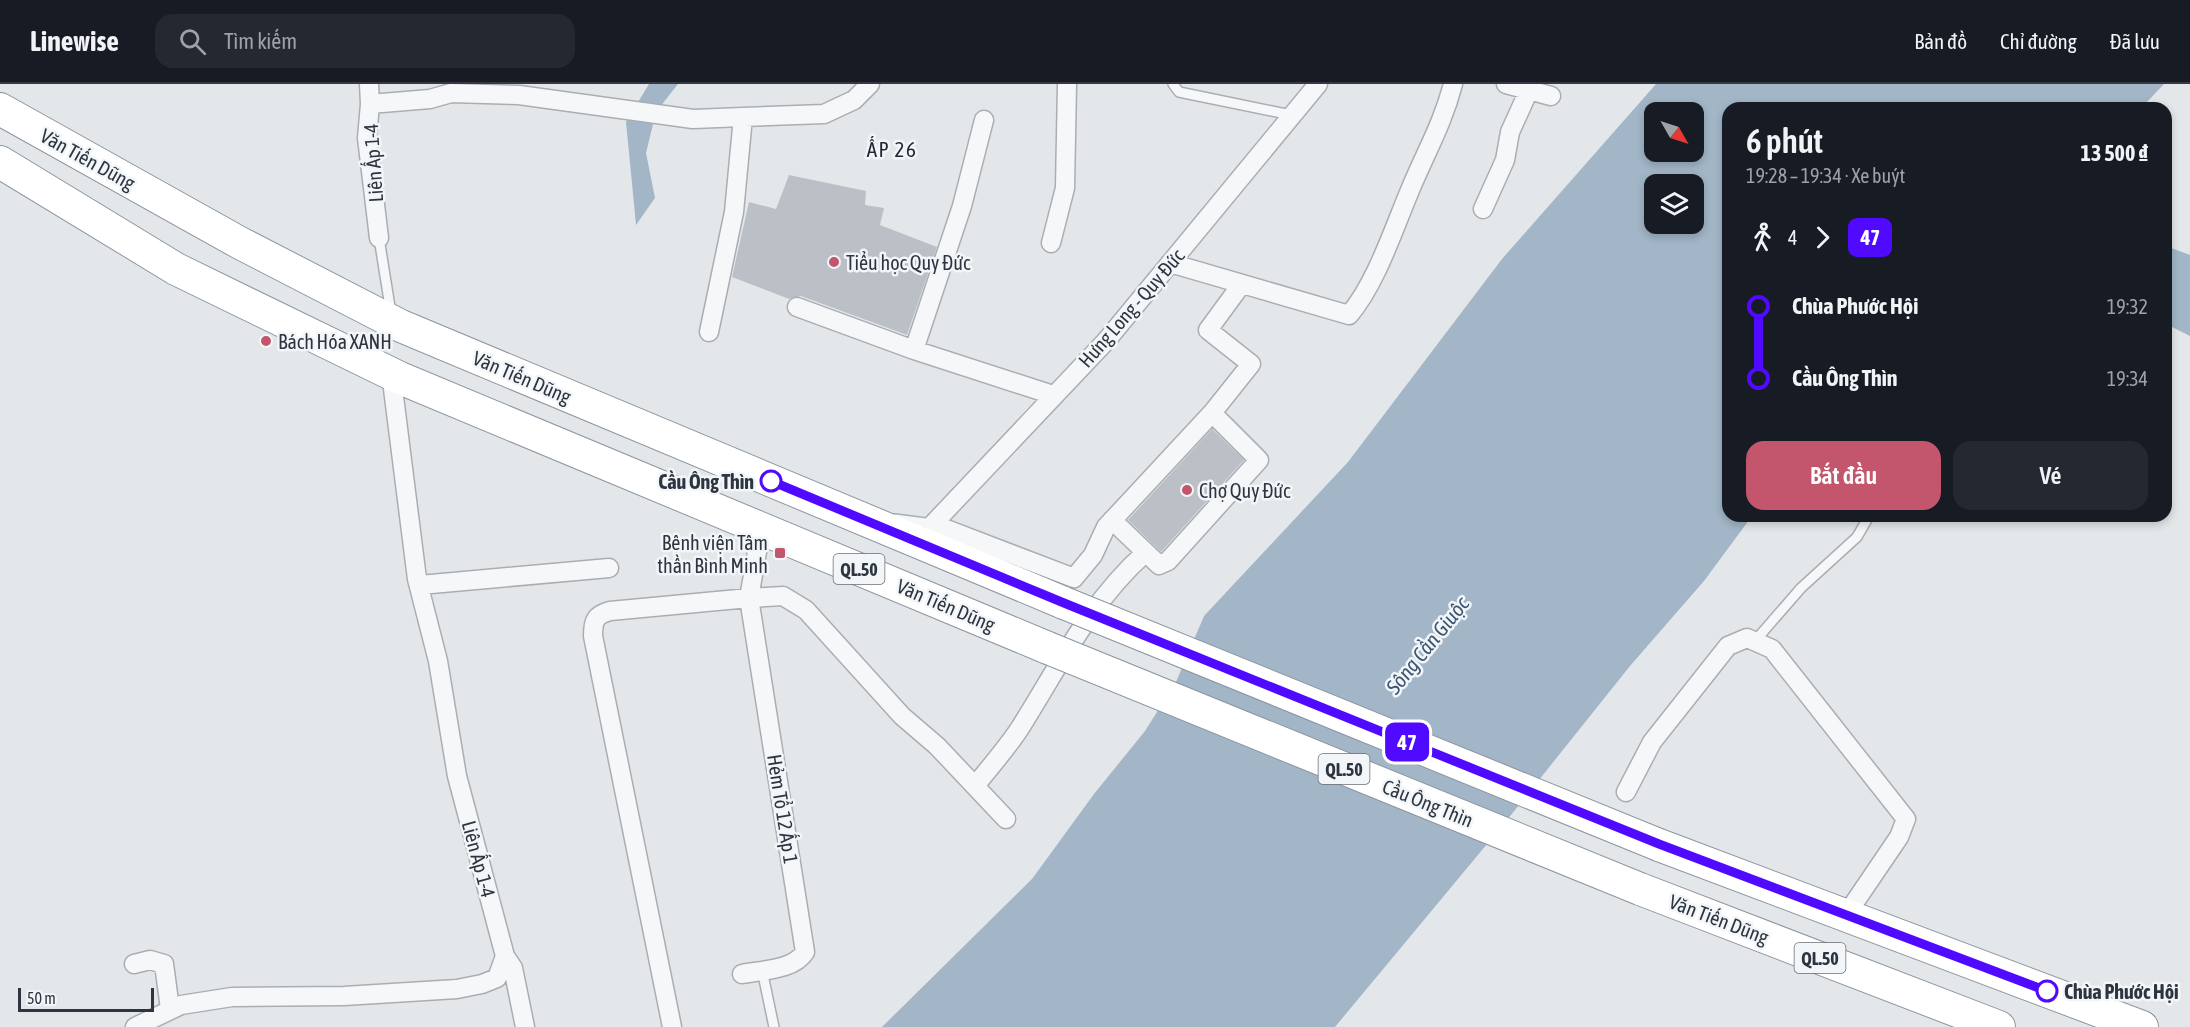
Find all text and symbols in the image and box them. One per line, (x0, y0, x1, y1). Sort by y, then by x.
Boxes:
search box (155, 14, 575, 68)
text: Linewise (30, 25, 119, 57)
icon: search (176, 25, 209, 58)
text: Tìm kiếm (224, 28, 297, 54)
text: Bản đồ (1914, 29, 1967, 53)
text: Chỉ đường (2000, 29, 2077, 53)
text: Đã lưu (2110, 29, 2160, 53)
north arrow (1644, 102, 1704, 162)
map controls (1644, 102, 1704, 234)
text: 6 phút (1746, 122, 1823, 160)
street label: Liên Ấp 1-4 (357, 123, 387, 203)
street label: Văn Tiến Dũng (37, 124, 140, 195)
district label: ẤP 26 (867, 136, 917, 161)
text: 13 500 ₫ (2081, 140, 2148, 166)
text: 19:28 – 19:34 · Xe buýt (1746, 164, 1905, 187)
button: layers (1644, 174, 1704, 234)
icon: walk (1746, 221, 1779, 254)
icon: forward (1806, 221, 1839, 254)
text: 47 (1860, 225, 1880, 249)
text: 4 (1788, 226, 1797, 249)
street label: Hưng Long - Quy Đức (1074, 244, 1189, 372)
place label: Tiểu học Quy Đức (846, 251, 971, 274)
marker: Tiểu học Quy Đức (827, 255, 841, 269)
text: Chùa Phước Hội (1792, 293, 1918, 319)
text: 19:32 (2107, 295, 2148, 318)
place label: Bách Hóa XANH (278, 330, 392, 353)
marker: Bách Hóa XANH (259, 334, 273, 348)
street label: Văn Tiến Dũng (469, 346, 575, 408)
text: Cầu Ông Thìn (1792, 365, 1897, 391)
text: 19:34 (2107, 367, 2148, 390)
button: Bắt đầu (1746, 441, 1941, 510)
button: Vé (1953, 441, 2148, 510)
place label: Cầu Ông Thìn (658, 470, 754, 493)
marker: Cầu Ông Thìn (760, 470, 782, 492)
place label: Chợ Quy Đức (1199, 479, 1291, 502)
marker: Chợ Quy Đức (1180, 483, 1194, 497)
place label: Bệnh viện Tâm thần Bình Minh (657, 531, 768, 577)
marker: Bệnh viện Tâm thần Bình Minh (773, 546, 787, 560)
road number: QL.50 (834, 554, 884, 584)
street label: Văn Tiến Dũng (893, 574, 999, 636)
water label: Sông Cần Giuộc (1380, 591, 1474, 699)
line badge: 47 (1380, 722, 1434, 762)
text: 47 (1397, 730, 1417, 754)
street label: Hẻm Tổ 12 Ấp 1 (763, 752, 805, 865)
road number: QL.50 (1318, 754, 1370, 784)
street label: Cầu Ông Thìn (1379, 774, 1477, 832)
street label: Liên Ấp 1-4 (458, 818, 502, 900)
street label: Văn Tiến Dũng (1666, 890, 1772, 949)
road number: QL.50 (1794, 943, 1846, 973)
marker: Chùa Phước Hội (2036, 980, 2058, 1002)
place label: Chùa Phước Hội (2064, 980, 2179, 1003)
scale bar (18, 985, 154, 1012)
text: 50 m (27, 989, 56, 1007)

